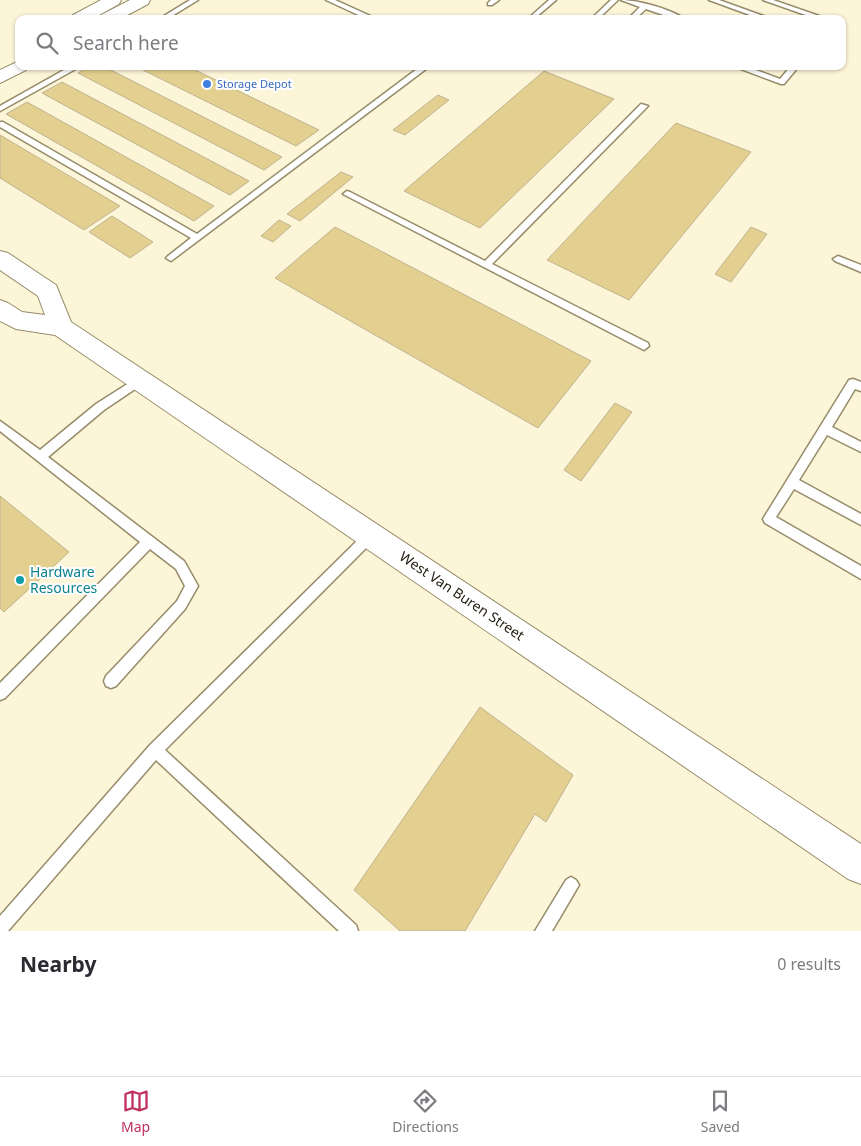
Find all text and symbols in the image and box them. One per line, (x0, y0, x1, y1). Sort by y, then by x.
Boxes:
search box (15, 15, 846, 70)
icon: search (33, 29, 61, 57)
text: Search here (73, 30, 179, 56)
place label: Storage Depot (217, 76, 292, 91)
marker: Storage Depot (201, 78, 213, 90)
street label: West Van Buren Street (396, 547, 528, 645)
place label: Hardware Resources (30, 562, 98, 597)
marker: Hardware Resources (14, 574, 26, 586)
text: Nearby (20, 950, 96, 978)
text: 0 results (777, 953, 841, 975)
tab: Map (121, 1087, 150, 1136)
tab: Directions (392, 1087, 459, 1136)
tab: Saved (701, 1087, 740, 1136)

